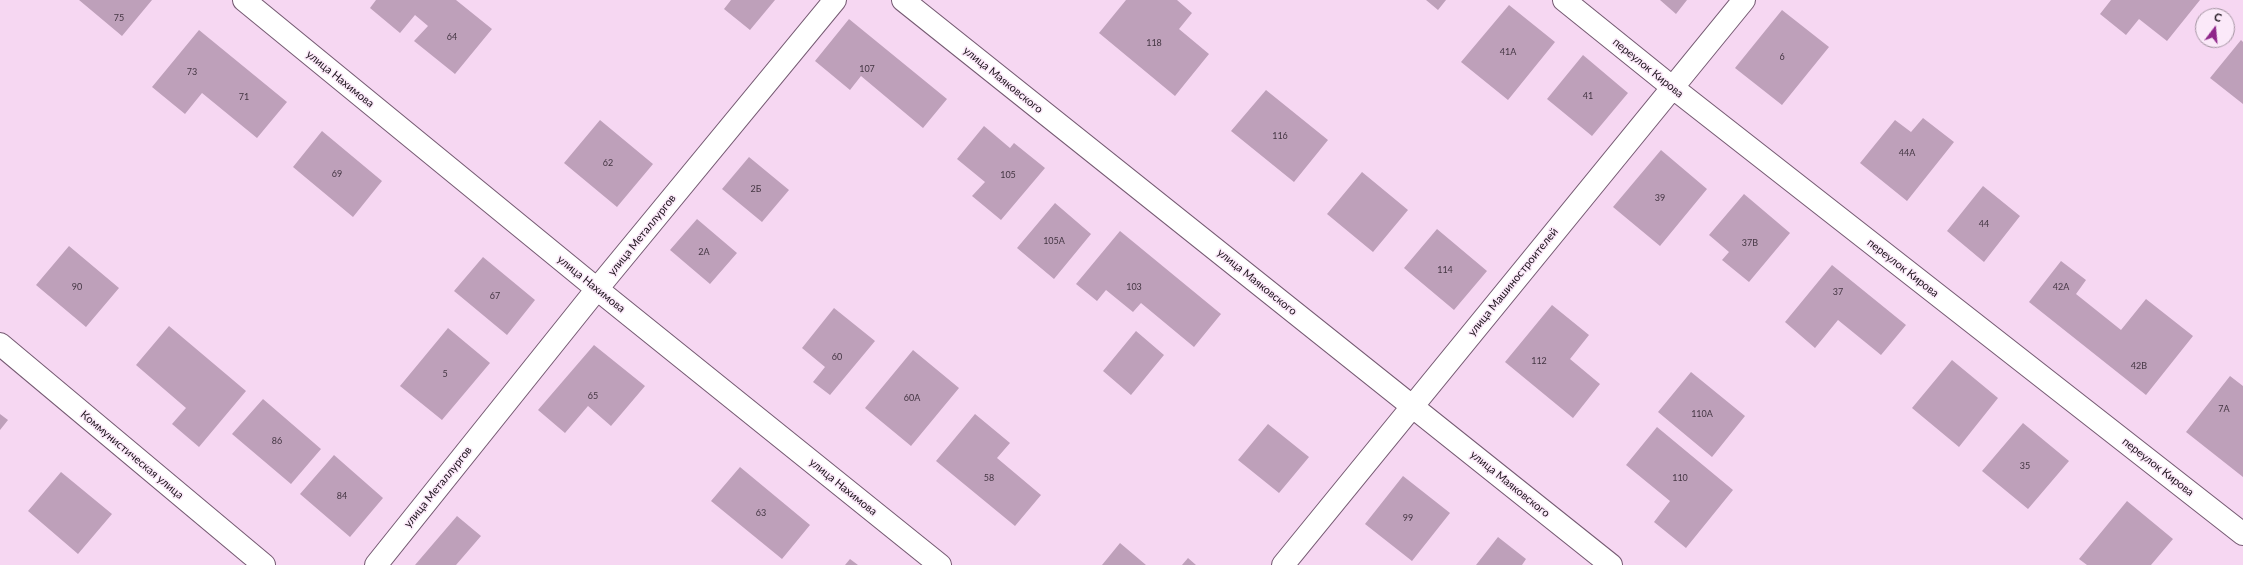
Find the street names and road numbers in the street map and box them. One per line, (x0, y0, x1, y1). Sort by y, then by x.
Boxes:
street label: переулок Кирова (1610, 35, 1686, 101)
street label: улица Маяковского (961, 44, 1045, 116)
street label: улица Нахимова (303, 48, 377, 110)
street label: улица Металлургов (605, 192, 679, 278)
street label: улица Машиностроителей (1465, 225, 1561, 339)
street label: переулок Кирова (1865, 236, 1941, 300)
street label: улица Маяковского (1215, 246, 1299, 318)
street label: улица Нахимова (554, 253, 628, 315)
street label: Коммунистическая улица (78, 408, 186, 502)
street label: переулок Кирова (2120, 435, 2196, 499)
street label: улица Металлургов (401, 444, 475, 530)
street label: улица Маяковского (1468, 448, 1552, 520)
street label: улица Нахимова (806, 456, 880, 518)

